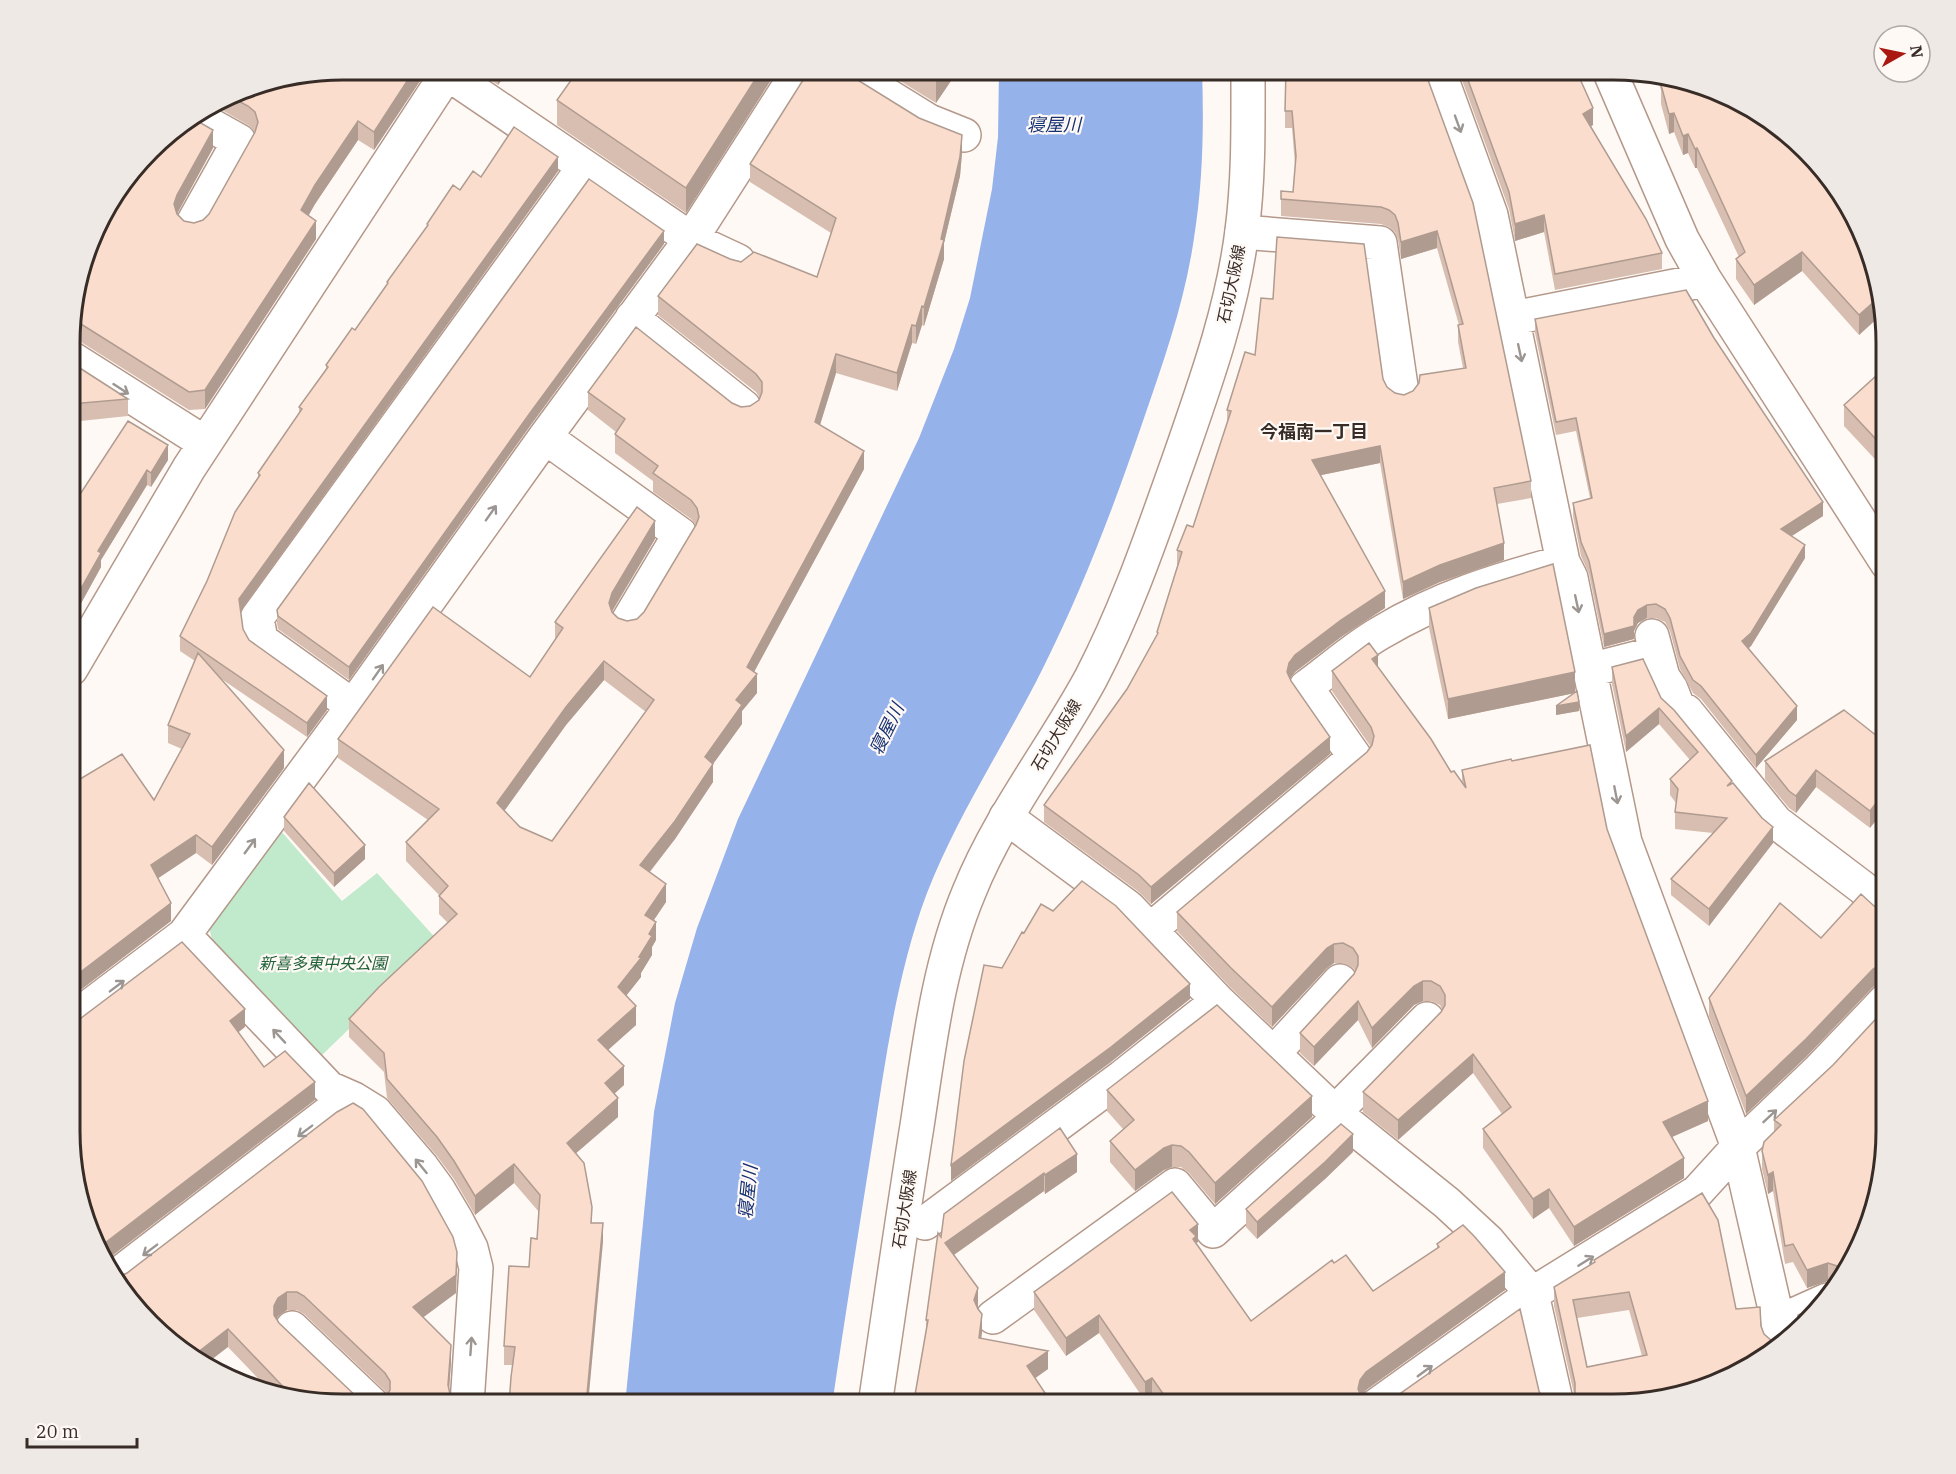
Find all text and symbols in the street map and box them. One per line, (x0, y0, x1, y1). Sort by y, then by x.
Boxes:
north arrow (1872, 24, 1932, 84)
text: N (1906, 44, 1928, 59)
water label: 寝屋川 (1027, 113, 1083, 136)
one-way arrow (1453, 115, 1464, 133)
street label: 石切大阪線 (1213, 243, 1249, 325)
one-way arrow (1515, 342, 1526, 362)
one-way arrow (112, 383, 129, 396)
district label: 今福南一丁目 (1260, 420, 1368, 443)
one-way arrow (485, 505, 497, 522)
one-way arrow (1571, 594, 1583, 613)
one-way arrow (372, 664, 384, 680)
street label: 石切大阪線 (1027, 696, 1085, 774)
water label: 寝屋川 (864, 698, 910, 758)
one-way arrow (1611, 784, 1622, 804)
one-way arrow (244, 839, 256, 855)
park label: 新喜多東中央公園 (259, 953, 389, 973)
one-way arrow (108, 979, 124, 992)
one-way arrow (272, 1028, 287, 1043)
one-way arrow (1763, 1109, 1778, 1123)
one-way arrow (297, 1125, 313, 1138)
one-way arrow (414, 1158, 427, 1174)
water label: 寝屋川 (733, 1162, 762, 1220)
street label: 石切大阪線 (888, 1168, 920, 1250)
one-way arrow (143, 1244, 159, 1256)
one-way arrow (1577, 1255, 1594, 1268)
one-way arrow (465, 1337, 476, 1357)
one-way arrow (1416, 1365, 1432, 1377)
scale bar (27, 1411, 136, 1449)
text: 20 m (36, 1420, 79, 1443)

